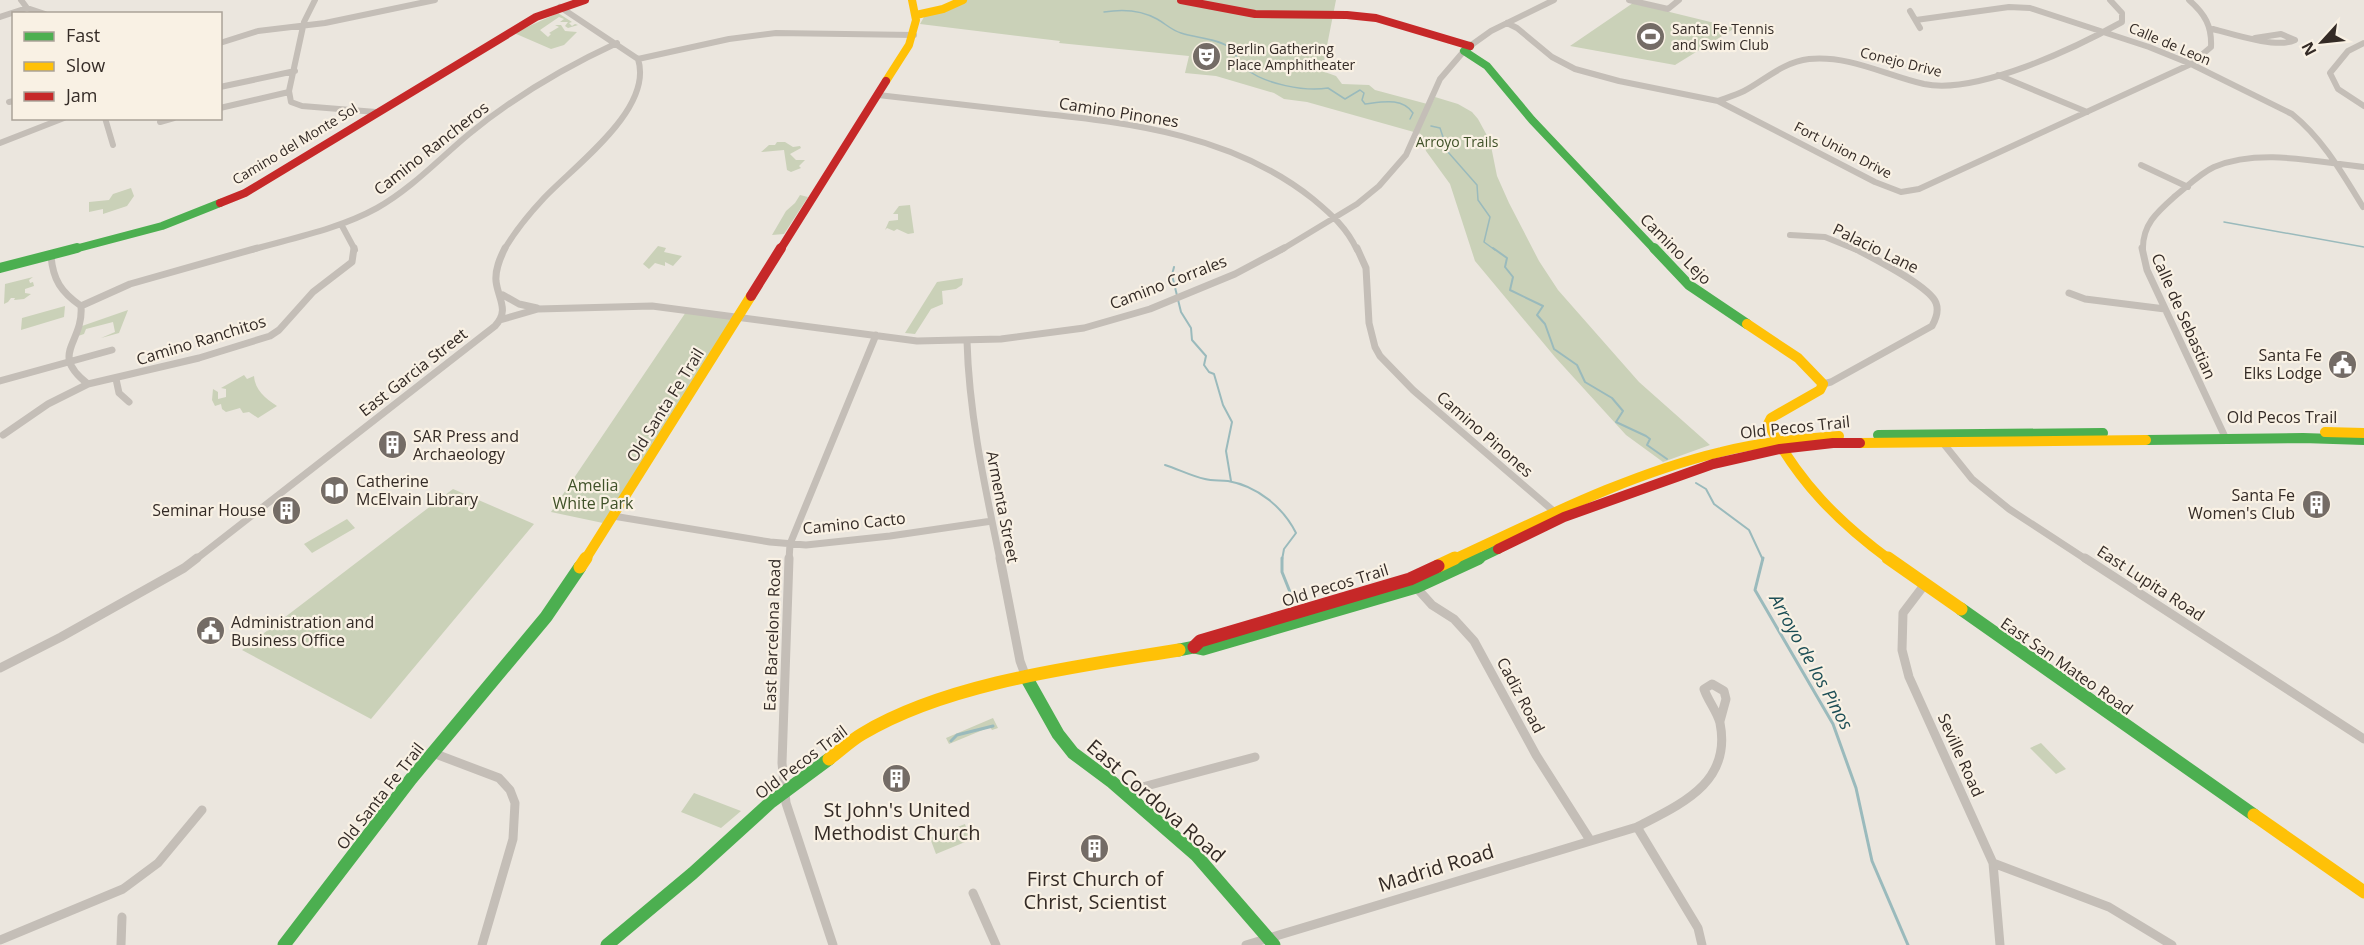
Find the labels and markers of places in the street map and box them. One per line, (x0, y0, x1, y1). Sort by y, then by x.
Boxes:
place label: Santa Fe Tennis and Swim Club (1672, 19, 1774, 54)
sports icon: Santa Fe Tennis and Swim Club (1635, 21, 1667, 53)
place label: Berlin Gathering Place Amphitheater (1227, 39, 1356, 74)
theatre icon: Berlin Gathering Place Amphitheater (1190, 41, 1222, 73)
place label: Santa Fe Elks Lodge (2243, 344, 2322, 384)
public building icon: Santa Fe Elks Lodge (2327, 348, 2359, 380)
place label: SAR Press and Archaeology (413, 425, 519, 465)
building icon: SAR Press and Archaeology (376, 429, 408, 461)
place label: Catherine McElvain Library (356, 470, 479, 510)
library icon: Catherine McElvain Library (319, 474, 351, 506)
place label: Santa Fe Women's Club (2188, 484, 2295, 524)
building icon: Santa Fe Women's Club (2300, 488, 2332, 520)
building icon: Seminar House (271, 494, 303, 526)
place label: Seminar House (152, 499, 266, 521)
place label: Administration and Business Office (231, 611, 374, 651)
public building icon: Administration and Business Office (194, 615, 226, 647)
building icon: St John's United Methodist Church (881, 763, 913, 795)
place label: St John's United Methodist Church (814, 796, 980, 846)
building icon: First Church of Christ, Scientist (1079, 832, 1111, 864)
place label: First Church of Christ, Scientist (1023, 865, 1167, 915)

